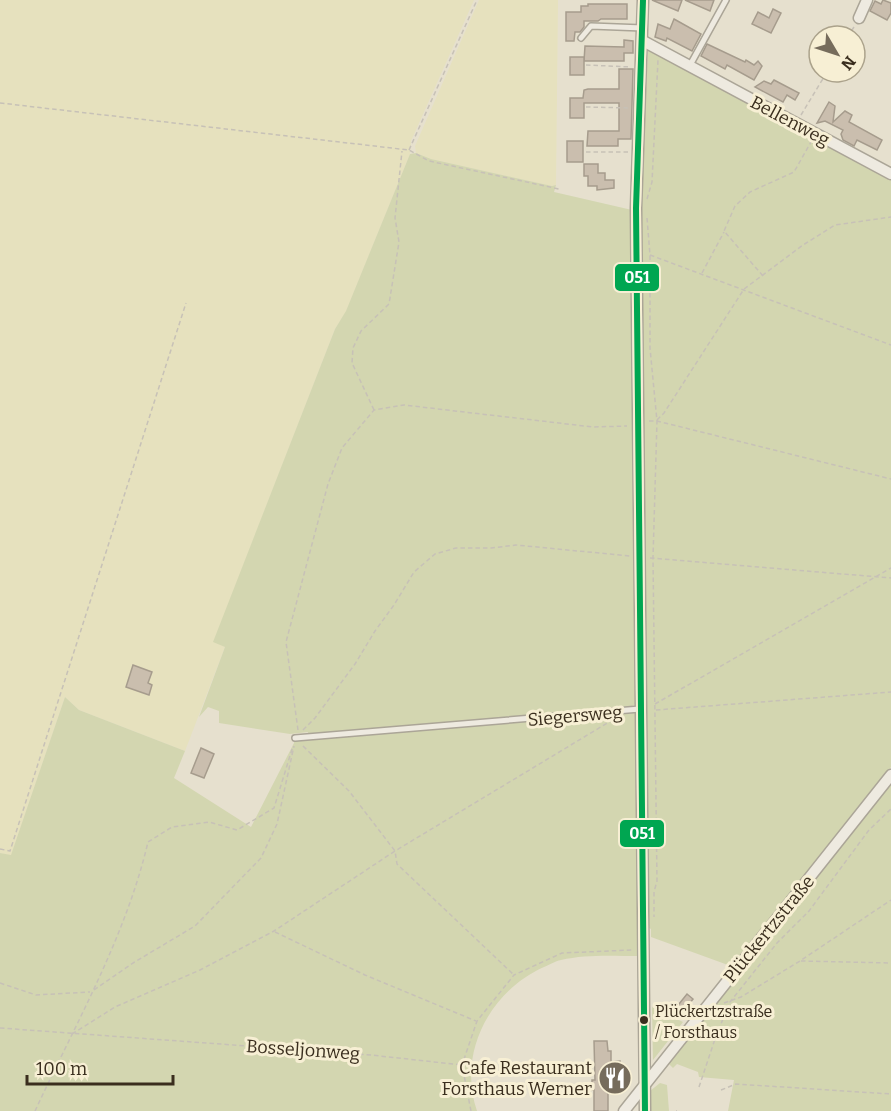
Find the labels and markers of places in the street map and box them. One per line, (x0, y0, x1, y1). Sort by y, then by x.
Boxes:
place label: Plückertzstraße / Forsthaus (655, 1002, 772, 1042)
marker: Plückertzstraße / Forsthaus (638, 1014, 650, 1026)
place label: Cafe Restaurant Forsthaus Werner (441, 1057, 592, 1100)
restaurant icon: Cafe Restaurant Forsthaus Werner (597, 1060, 633, 1096)

